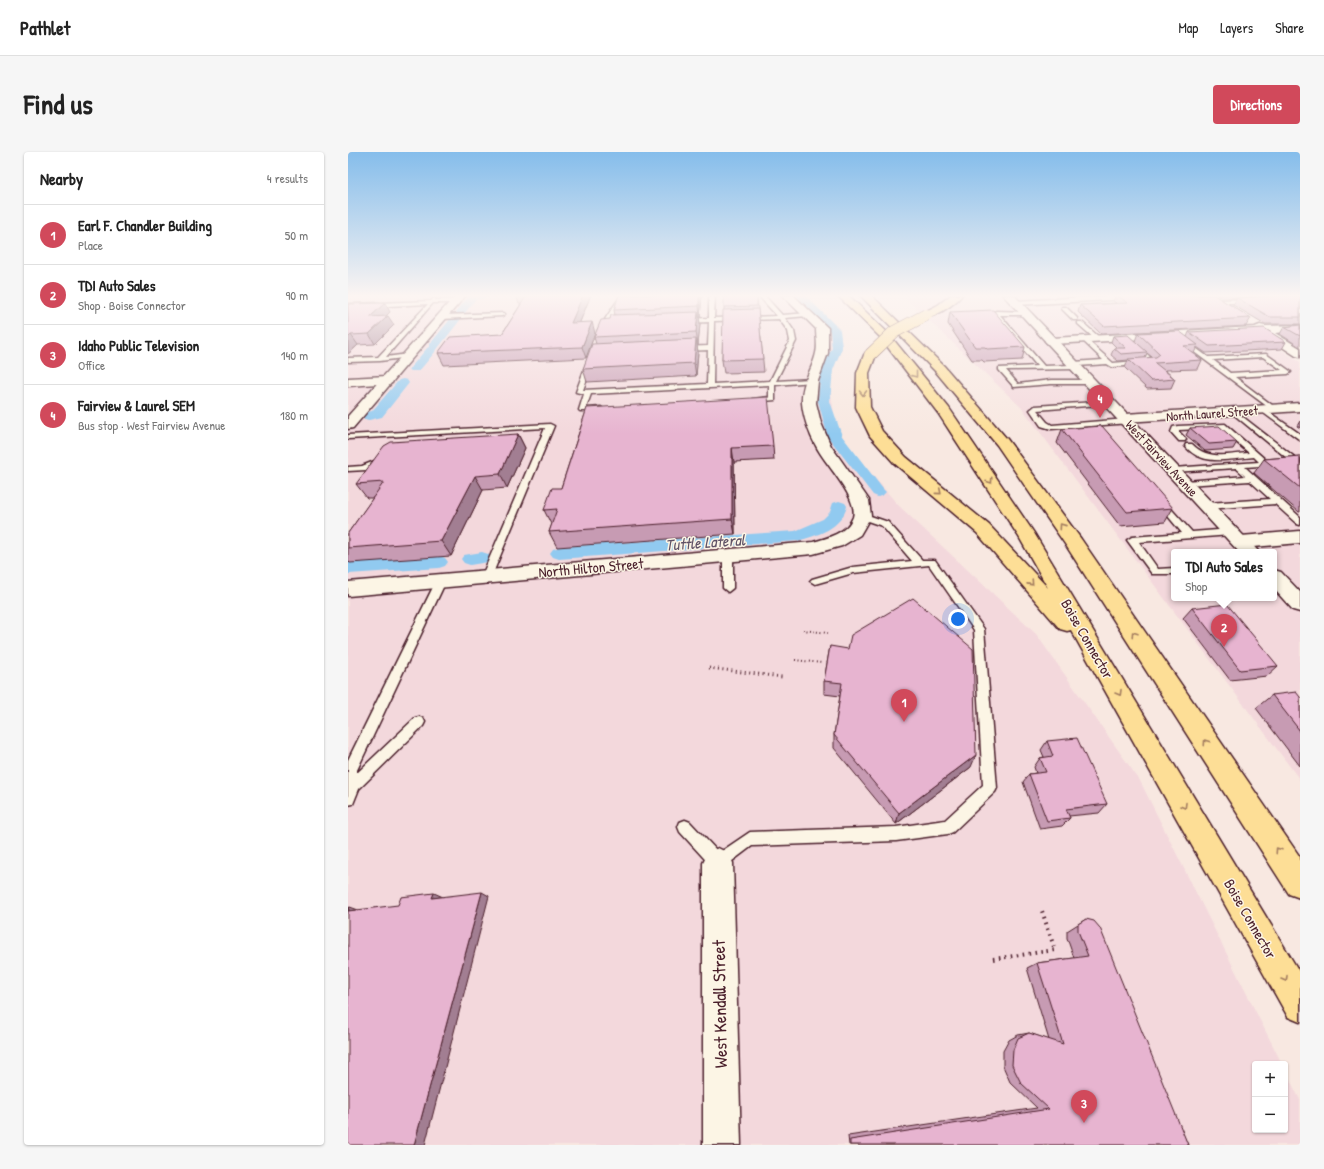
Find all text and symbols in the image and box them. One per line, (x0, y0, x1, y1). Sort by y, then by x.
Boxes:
text: Pathlet (20, 15, 70, 41)
text: Map (1178, 18, 1198, 37)
text: Layers (1220, 18, 1253, 37)
text: Share (1275, 18, 1304, 37)
text: Find us (24, 85, 93, 123)
button: Directions (1213, 85, 1300, 124)
text: Nearby (40, 167, 83, 190)
text: 4 results (267, 169, 308, 187)
text: Earl F. Chandler Building (78, 215, 212, 236)
text: 1 (51, 226, 55, 244)
text: 50 m (285, 226, 308, 244)
text: Place (78, 236, 103, 254)
text: TDI Auto Sales (78, 275, 156, 296)
text: 2 (50, 286, 56, 304)
text: 90 m (286, 286, 308, 304)
text: Shop · Boise Connector (78, 296, 186, 314)
text: Idaho Public Television (78, 335, 199, 356)
text: 3 (50, 346, 56, 364)
text: 140 m (281, 346, 308, 364)
text: Office (78, 356, 105, 374)
one-way arrow (911, 370, 918, 378)
pin: 4 (1087, 385, 1113, 418)
one-way arrow (859, 390, 867, 396)
text: Fairview & Laurel SEM (78, 395, 195, 416)
street label: North Laurel Street (1165, 401, 1259, 425)
text: 4 (51, 406, 55, 424)
text: 180 m (280, 406, 308, 424)
text: Bus stop · West Fairview Avenue (78, 416, 225, 434)
street label: West Fairview Avenue (1122, 416, 1202, 500)
one-way arrow (985, 477, 993, 484)
one-way arrow (934, 488, 941, 495)
one-way arrow (1059, 523, 1067, 530)
water label: Tuttle Lateral (664, 528, 746, 556)
popup (1171, 549, 1277, 601)
street label: North Hilton Street (538, 552, 645, 583)
text: TDI Auto Sales (1185, 556, 1263, 577)
text: Shop (1185, 577, 1207, 595)
one-way arrow (1027, 578, 1034, 586)
street label: Boise Connector (1056, 595, 1119, 683)
your location (948, 609, 968, 629)
pin: 2 (1211, 614, 1237, 647)
one-way arrow (1131, 631, 1139, 638)
pin: 1 (891, 689, 917, 722)
one-way arrow (1115, 689, 1122, 696)
one-way arrow (1203, 739, 1211, 746)
one-way arrow (1180, 802, 1187, 809)
one-way arrow (1276, 847, 1283, 854)
street label: Boise Connector (1219, 875, 1282, 963)
street label: West Kendall Street (706, 939, 733, 1068)
one-way arrow (1280, 975, 1287, 982)
map controls (1252, 1061, 1288, 1133)
button: + (1252, 1061, 1288, 1097)
pin: 3 (1071, 1090, 1097, 1123)
button: − (1252, 1097, 1288, 1133)

